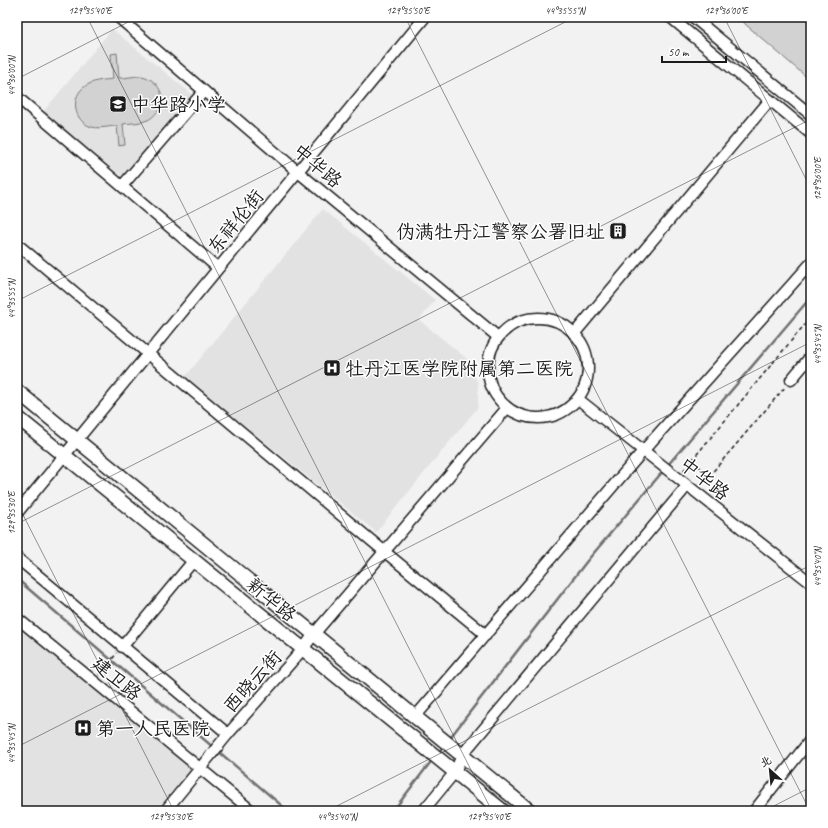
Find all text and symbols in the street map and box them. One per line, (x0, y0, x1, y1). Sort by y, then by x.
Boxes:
text: 129°35'40"E (68, 4, 113, 17)
text: 129°35'50"E (386, 4, 431, 17)
text: 44°35'55"N (545, 4, 587, 17)
text: 129°36'00"E (704, 4, 749, 17)
scale bar (662, 38, 726, 64)
text: 50 m (668, 44, 690, 60)
text: 44°36'00"N (5, 54, 18, 96)
place label: 中华路小学 (131, 93, 226, 117)
school or university icon: 中华路小学 (108, 94, 128, 114)
street label: 中华路 (288, 138, 347, 193)
text: 129°36'00"E (811, 156, 824, 201)
street label: 东祥伦街 (203, 185, 269, 259)
place label: 伪满牡丹江警察公署旧址 (396, 220, 605, 244)
building icon: 伪满牡丹江警察公署旧址 (608, 221, 628, 241)
text: 44°35'55"N (5, 277, 18, 319)
text: 44°35'45"N (811, 323, 824, 365)
place label: 牡丹江医学院附属第二医院 (345, 357, 573, 381)
hospital icon: 牡丹江医学院附属第二医院 (322, 358, 342, 378)
street label: 中华路 (675, 452, 734, 506)
text: 129°35'30"E (5, 490, 18, 535)
text: 44°35'40"N (811, 545, 824, 587)
street label: 新华路 (242, 573, 301, 627)
street label: 西晓云街 (218, 645, 287, 718)
street label: 建卫路 (87, 652, 146, 706)
place label: 第一人民医院 (96, 717, 210, 741)
hospital icon: 第一人民医院 (73, 718, 93, 738)
text: 44°35'45"N (5, 722, 18, 764)
north arrow (750, 750, 790, 790)
text: 北 (757, 752, 774, 770)
text: 129°35'30"E (149, 810, 194, 823)
text: 44°35'40"N (317, 810, 359, 823)
text: 129°35'40"E (467, 810, 512, 823)

